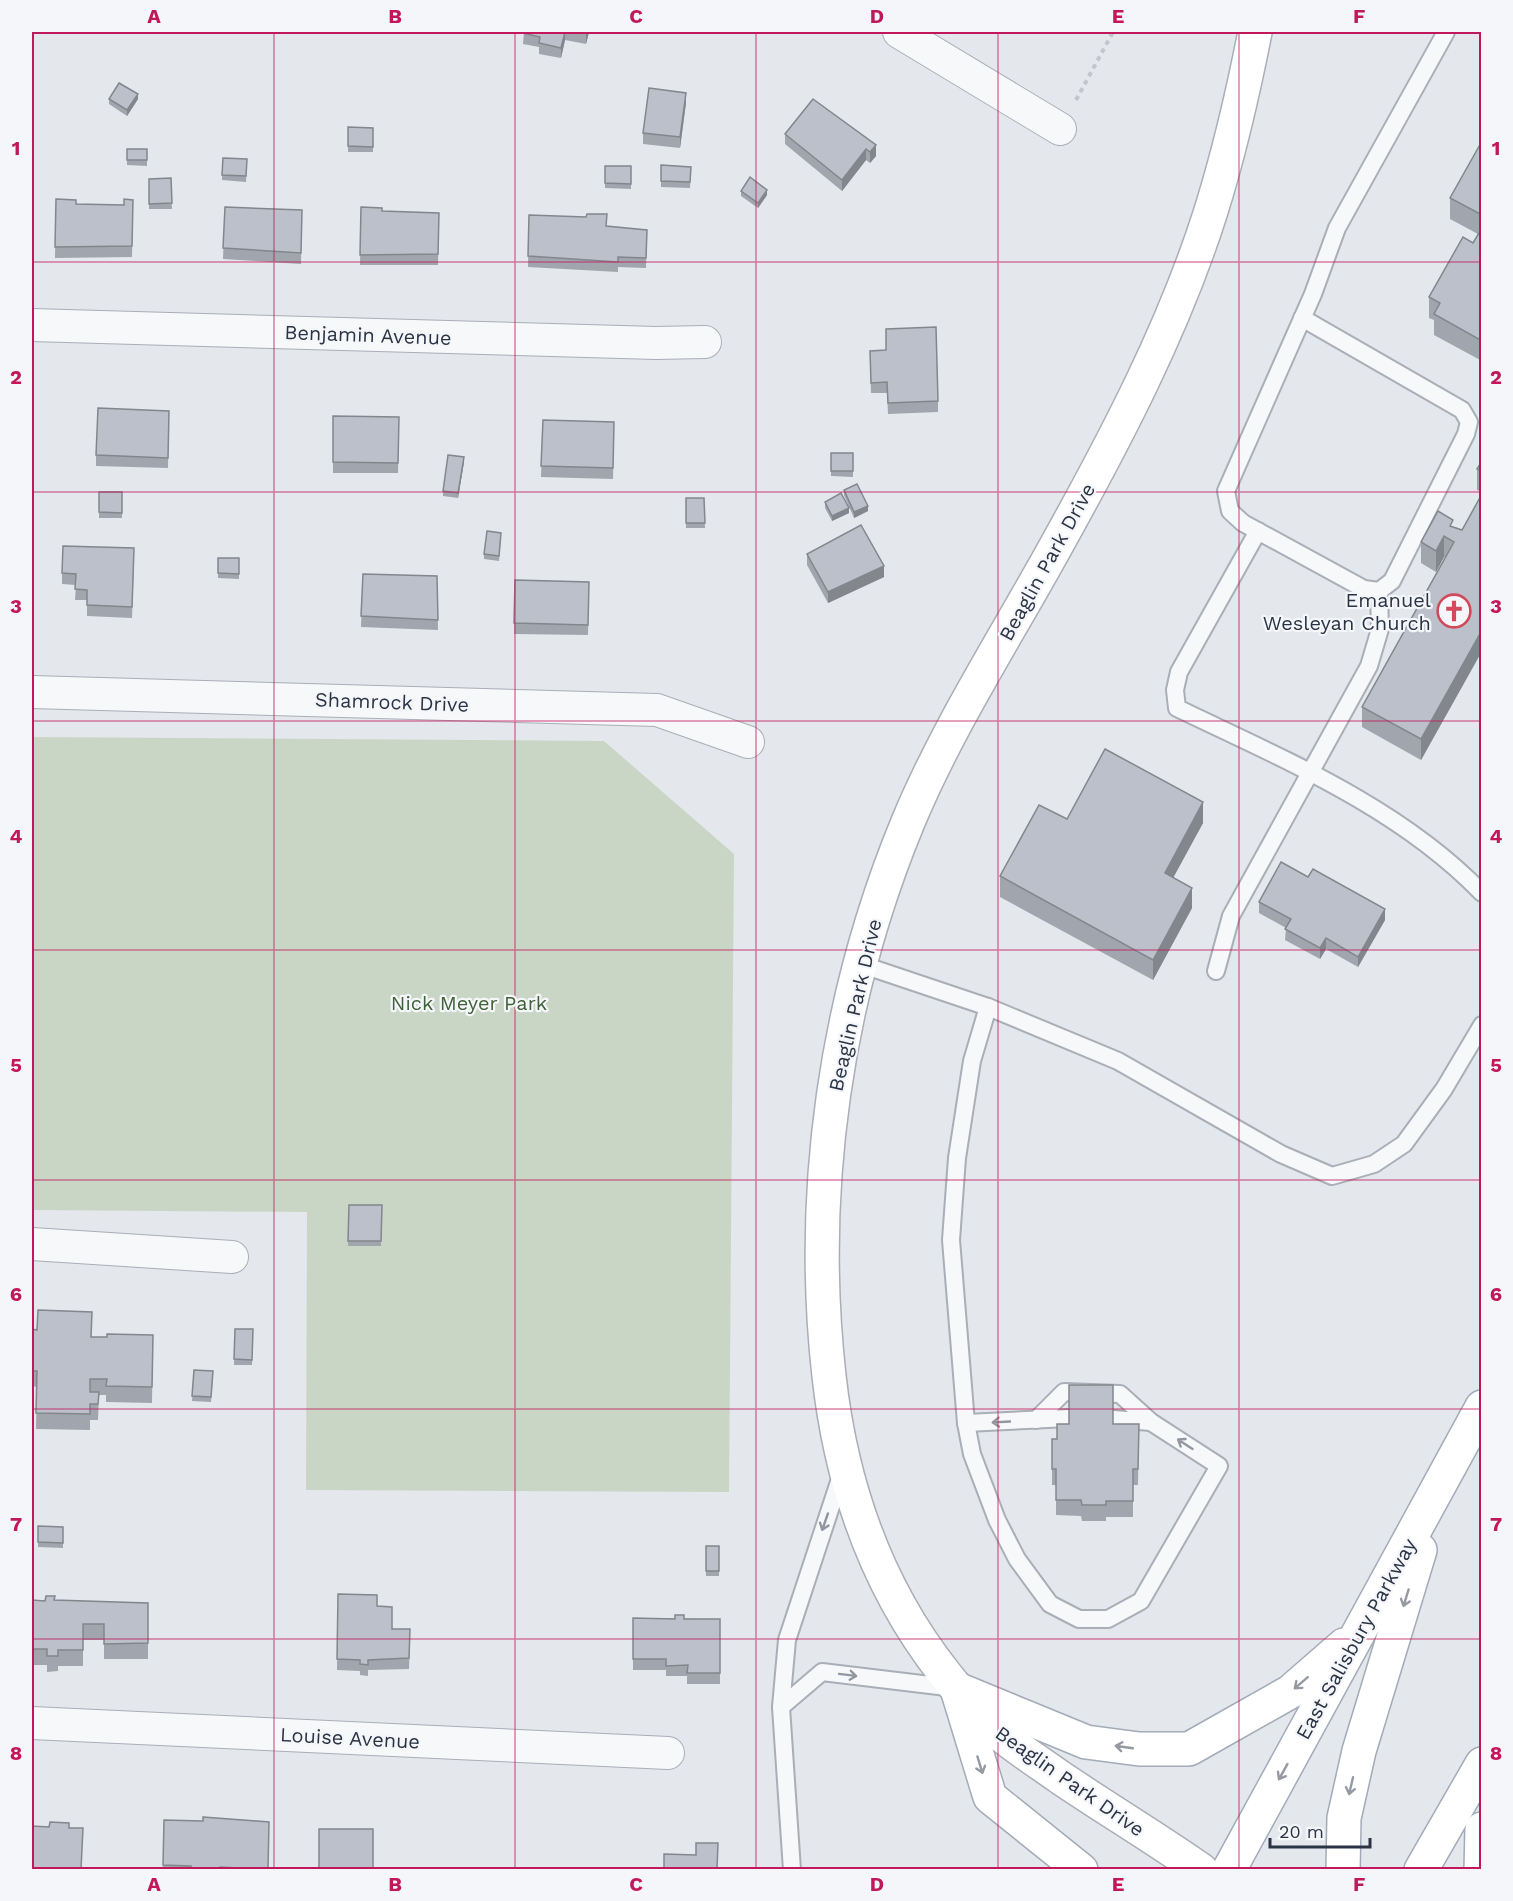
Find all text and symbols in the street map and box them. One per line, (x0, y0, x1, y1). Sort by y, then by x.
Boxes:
text: A (147, 4, 161, 28)
text: B (388, 4, 402, 28)
text: C (629, 4, 643, 28)
text: D (870, 4, 884, 28)
text: E (1112, 4, 1124, 28)
text: F (1353, 4, 1365, 28)
text: 1 (12, 136, 20, 160)
text: 1 (1492, 136, 1500, 160)
street label: Benjamin Avenue (284, 320, 452, 350)
text: 2 (10, 365, 22, 389)
text: 2 (1490, 365, 1502, 389)
street label: Beaglin Park Drive (994, 479, 1100, 645)
place label: Emanuel Wesleyan Church (1263, 588, 1431, 635)
church icon: Emanuel Wesleyan Church (1436, 593, 1472, 629)
text: 3 (10, 594, 22, 618)
text: 3 (1490, 594, 1502, 618)
street label: Shamrock Drive (315, 687, 469, 717)
text: 4 (10, 824, 23, 848)
text: 4 (1490, 824, 1503, 848)
street label: Beaglin Park Drive (823, 916, 887, 1094)
park label: Nick Meyer Park (391, 991, 547, 1015)
text: 5 (10, 1053, 22, 1077)
text: 5 (1490, 1053, 1502, 1077)
text: 6 (10, 1282, 22, 1306)
text: 6 (1490, 1282, 1502, 1306)
one-way arrow (991, 1416, 1011, 1427)
one-way arrow (1177, 1438, 1194, 1450)
text: 7 (10, 1512, 22, 1536)
one-way arrow (819, 1512, 830, 1531)
text: 7 (1490, 1512, 1502, 1536)
street label: East Salisbury Parkway (1291, 1534, 1422, 1744)
one-way arrow (1400, 1588, 1411, 1607)
one-way arrow (837, 1670, 857, 1681)
one-way arrow (1294, 1676, 1309, 1690)
street label: Beaglin Park Drive (991, 1721, 1149, 1841)
street label: Louise Avenue (279, 1722, 421, 1754)
text: 8 (10, 1741, 22, 1765)
text: 8 (1490, 1741, 1502, 1765)
one-way arrow (1115, 1742, 1135, 1753)
one-way arrow (975, 1755, 986, 1774)
one-way arrow (1277, 1763, 1289, 1780)
one-way arrow (1345, 1776, 1357, 1795)
scale bar (1270, 1811, 1370, 1849)
text: 20 m (1279, 1821, 1324, 1842)
text: A (147, 1872, 161, 1896)
text: B (388, 1872, 402, 1896)
text: C (629, 1872, 643, 1896)
text: D (870, 1872, 884, 1896)
text: E (1112, 1872, 1124, 1896)
text: F (1353, 1872, 1365, 1896)

